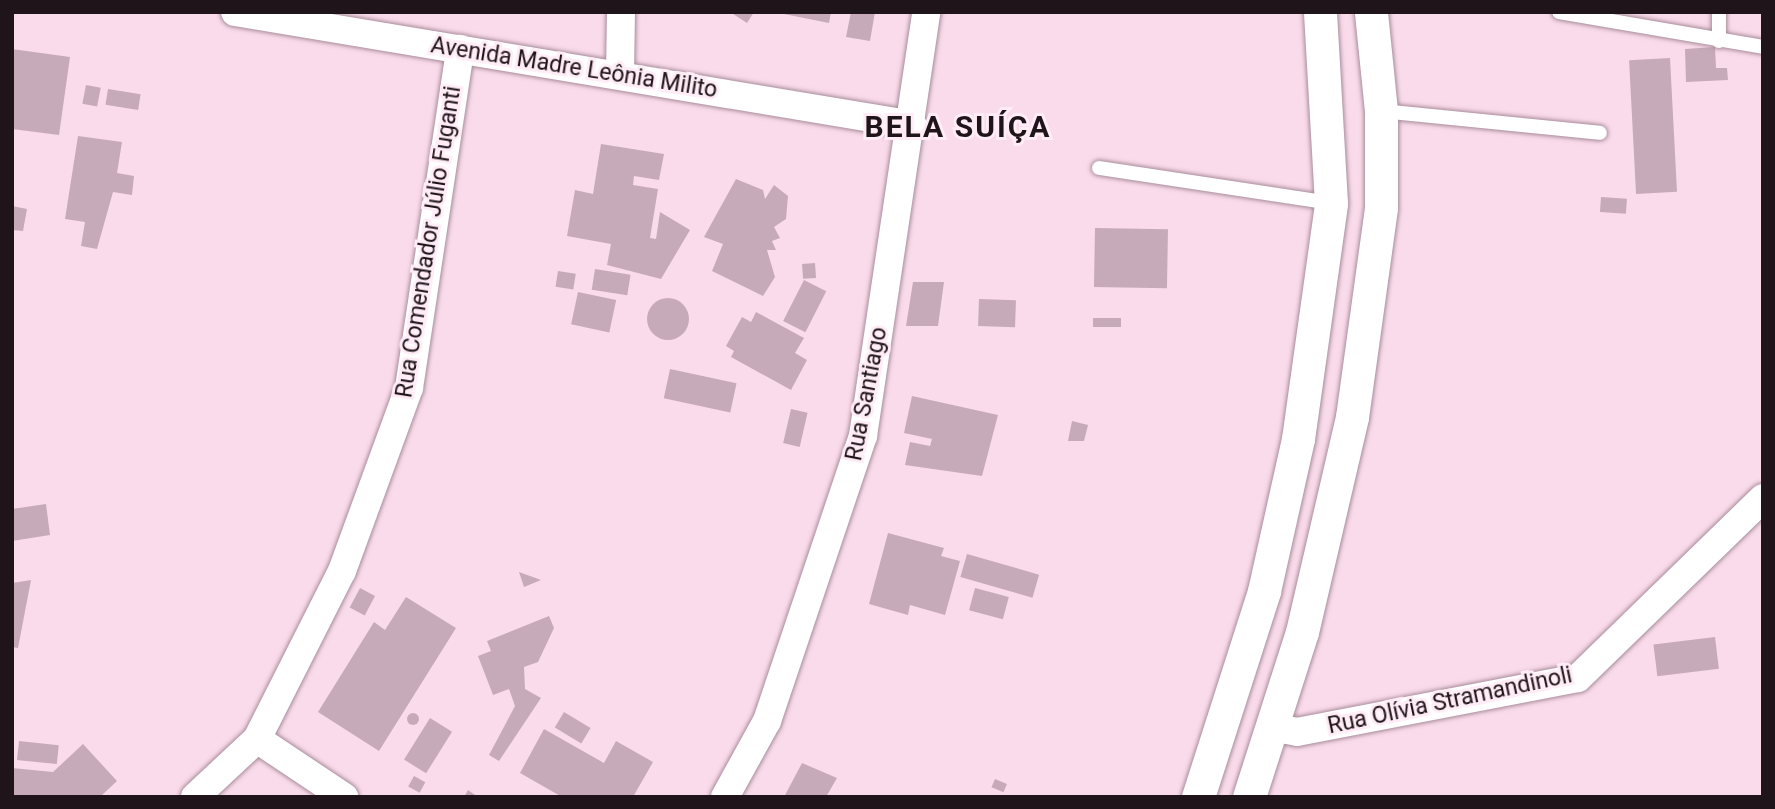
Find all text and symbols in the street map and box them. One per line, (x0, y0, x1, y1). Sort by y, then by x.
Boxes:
street label: Avenida Madre Leônia Milito (429, 32, 719, 104)
street label: Rua Comendador Júlio Fuganti (391, 84, 467, 400)
district label: BELA SUÍÇA (866, 109, 1050, 145)
street label: Rua Santiago (841, 325, 893, 463)
street label: Rua Olívia Stramandinoli (1325, 662, 1575, 740)

